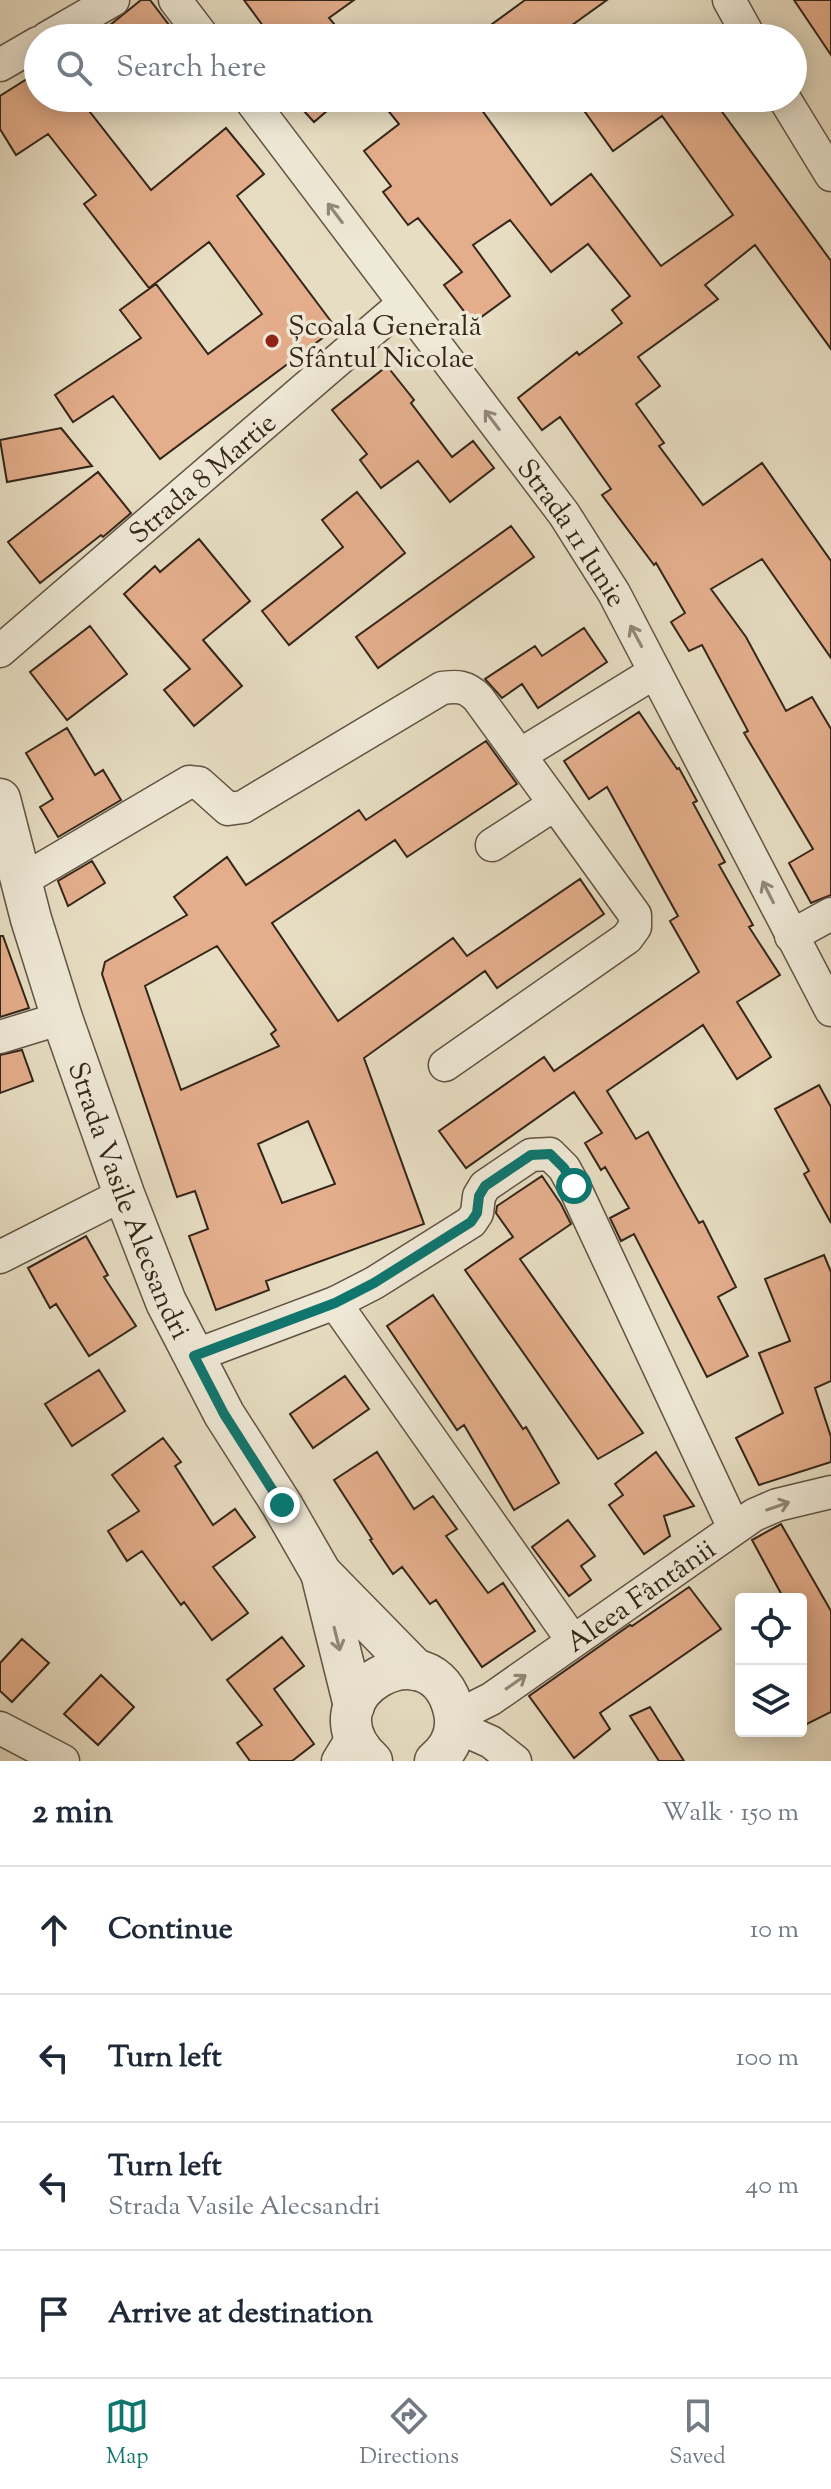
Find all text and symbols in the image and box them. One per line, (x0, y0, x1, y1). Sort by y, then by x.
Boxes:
search box (24, 24, 807, 112)
icon: search (52, 46, 96, 90)
text: Search here (116, 47, 266, 90)
one-way arrow (326, 203, 343, 224)
place label: Școala Generală Sfântul Nicolae (288, 308, 482, 380)
marker: Școala Generală Sfântul Nicolae (263, 332, 281, 350)
street label: Strada 8 Martie (121, 405, 286, 555)
one-way arrow (483, 410, 500, 432)
street label: Strada 11 Iunie (506, 451, 635, 615)
one-way arrow (628, 624, 644, 648)
one-way arrow (760, 880, 776, 904)
street label: Strada Vasile Alecsandri (56, 1057, 199, 1347)
route start (556, 1168, 592, 1204)
route end (264, 1487, 300, 1523)
one-way arrow (764, 1498, 790, 1513)
street label: Aleea Fântânii (559, 1531, 725, 1664)
map controls (735, 1593, 807, 1737)
button: locate (735, 1593, 807, 1665)
one-way arrow (331, 1626, 346, 1652)
button: layers (735, 1665, 807, 1737)
one-way arrow (504, 1674, 526, 1690)
text: 2 min (32, 1789, 113, 1838)
text: Walk · 150 m (662, 1795, 799, 1832)
icon: ahead (32, 1908, 76, 1952)
text: Continue (108, 1909, 233, 1952)
text: 10 m (750, 1912, 799, 1949)
icon: left (32, 2036, 76, 2080)
text: Turn left (108, 2037, 222, 2080)
text: 100 m (736, 2040, 799, 2077)
text: Turn left (108, 2146, 222, 2189)
icon: left (32, 2164, 76, 2208)
text: 40 m (745, 2168, 799, 2205)
text: Strada Vasile Alecsandri (108, 2189, 381, 2226)
icon: arrive (32, 2292, 76, 2336)
text: Arrive at destination (108, 2293, 373, 2336)
tab: Map (105, 2394, 149, 2474)
tab: Directions (360, 2394, 459, 2474)
tab: Saved (669, 2394, 726, 2474)

